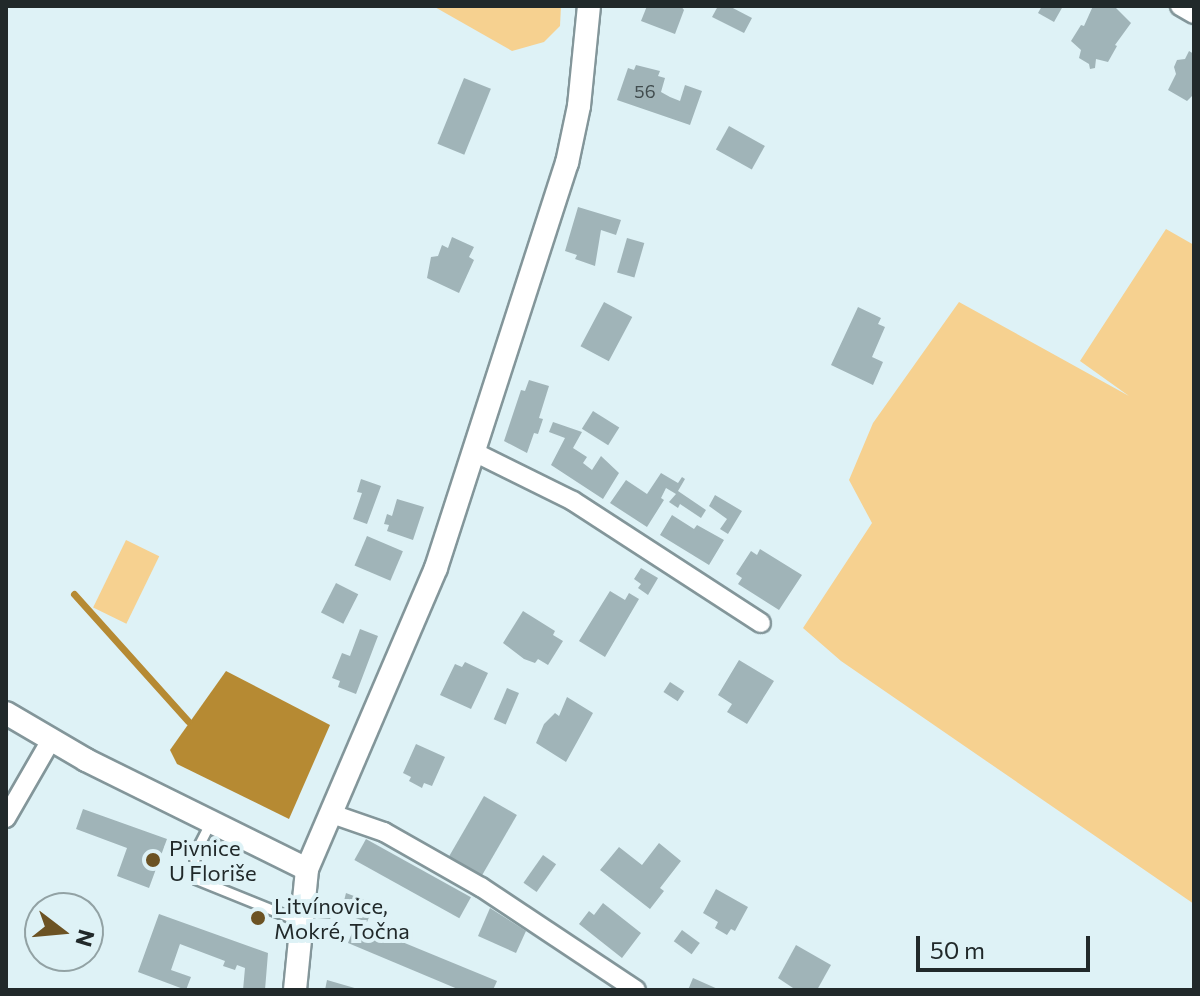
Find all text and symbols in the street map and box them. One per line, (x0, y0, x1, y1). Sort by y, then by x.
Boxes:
house number: 56 (634, 80, 656, 102)
place label: Pivnice U Floriše (169, 834, 257, 886)
marker: Pivnice U Floriše (144, 851, 162, 869)
north arrow (24, 892, 104, 972)
place label: Litvínovice, Mokré, Točna (274, 892, 410, 944)
marker: Litvínovice, Mokré, Točna (249, 909, 267, 927)
scale bar (920, 920, 1094, 970)
text: N (70, 927, 101, 950)
text: 50 m (930, 935, 985, 964)

